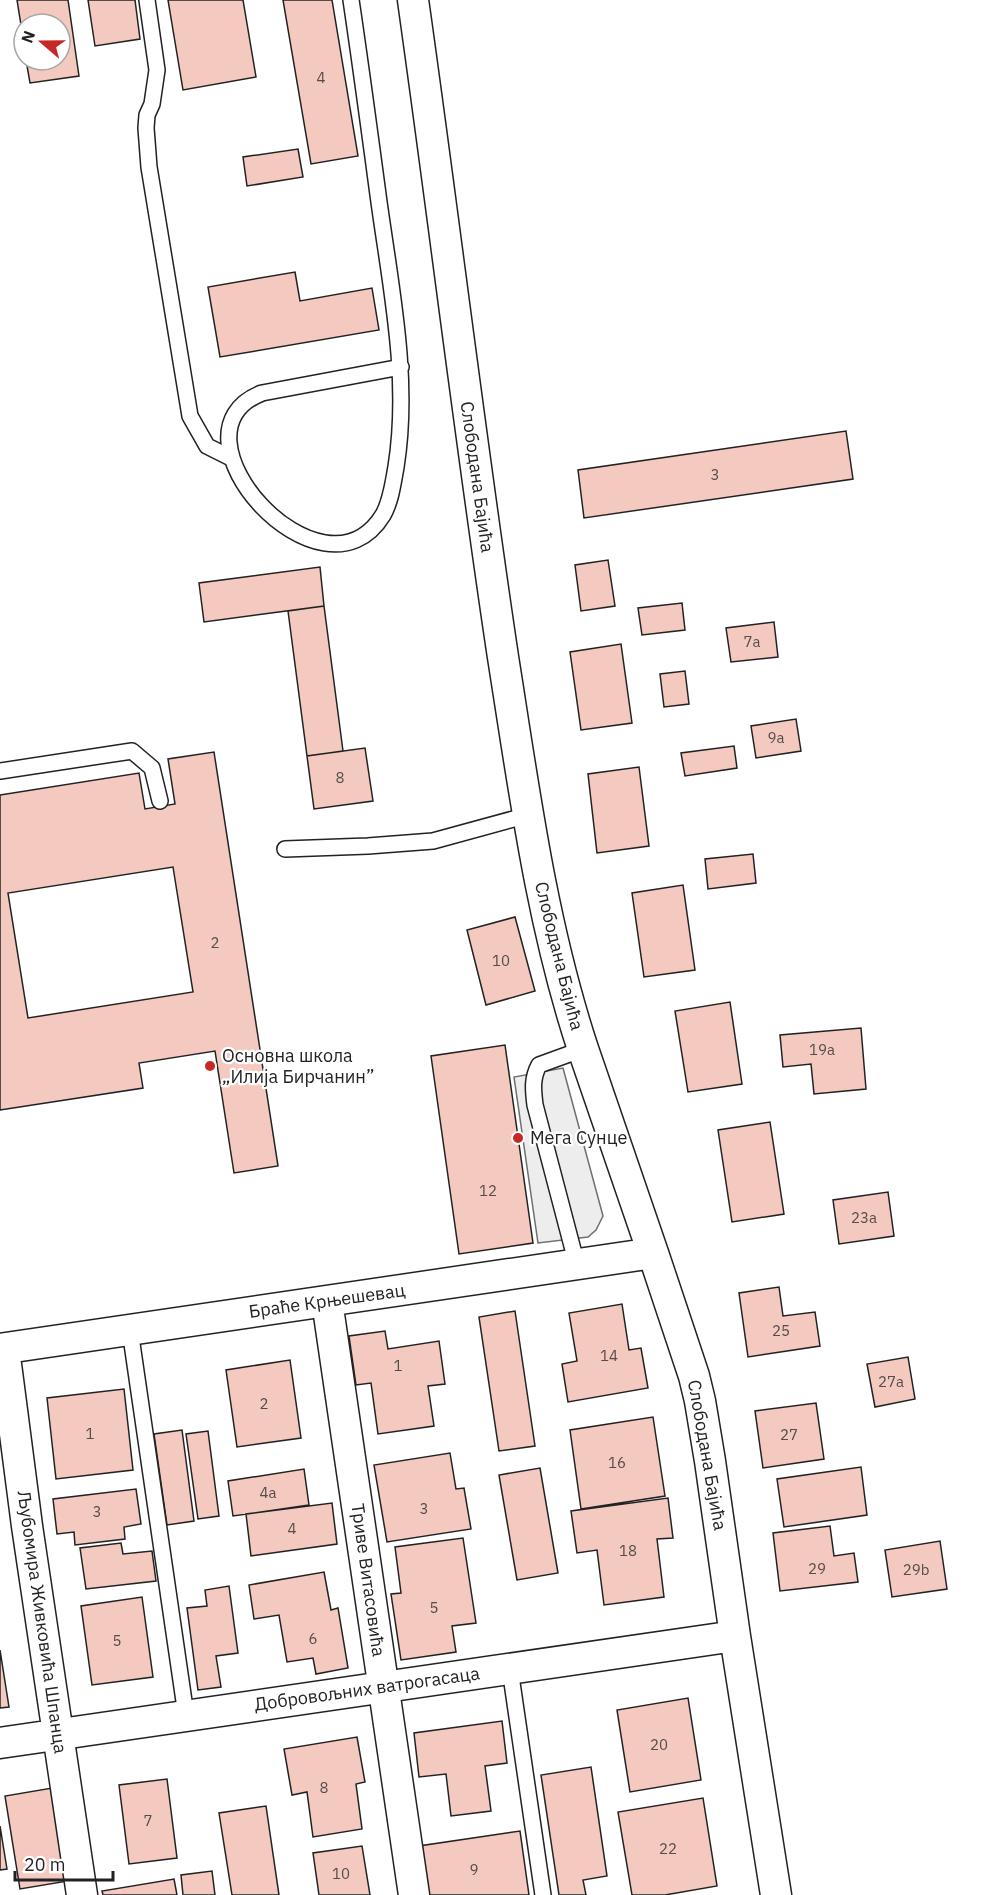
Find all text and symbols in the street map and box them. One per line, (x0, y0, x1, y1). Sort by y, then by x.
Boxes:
north arrow (12, 12, 72, 72)
text: N (17, 28, 39, 46)
house number: 4 (316, 68, 326, 87)
street label: Слободана Бајића (455, 400, 500, 554)
house number: 3 (710, 465, 720, 484)
house number: 7a (743, 632, 761, 651)
house number: 9a (767, 728, 785, 747)
house number: 8 (335, 768, 345, 787)
street label: Слободана Бајића (530, 879, 589, 1033)
house number: 2 (210, 933, 220, 952)
house number: 10 (492, 951, 510, 970)
house number: 19a (809, 1040, 835, 1059)
place label: Основна школа „Илија Бирчанин” (222, 1044, 374, 1088)
marker: Основна школа „Илија Бирчанин” (203, 1059, 217, 1073)
place label: Мега Сунце (530, 1126, 627, 1149)
marker: Мега Сунце (511, 1131, 525, 1145)
house number: 12 (479, 1181, 497, 1200)
house number: 23a (851, 1208, 877, 1227)
street label: Браће Крњешевац (247, 1278, 407, 1323)
house number: 25 (772, 1321, 790, 1340)
house number: 14 (600, 1346, 618, 1365)
house number: 1 (393, 1356, 403, 1375)
house number: 27a (878, 1372, 904, 1391)
street label: Слободана Бајића (683, 1378, 732, 1532)
house number: 2 (259, 1394, 269, 1413)
house number: 1 (85, 1424, 95, 1443)
house number: 27 (780, 1425, 798, 1444)
house number: 16 (608, 1453, 626, 1472)
house number: 4a (259, 1483, 277, 1502)
street label: Љубомира Живковића Шпанца (13, 1489, 72, 1755)
house number: 3 (419, 1499, 429, 1518)
house number: 3 (92, 1502, 102, 1521)
street label: Триве Витасовића (346, 1502, 391, 1658)
house number: 4 (287, 1519, 297, 1538)
house number: 18 (619, 1541, 637, 1560)
house number: 29 (808, 1559, 826, 1578)
house number: 29b (903, 1560, 929, 1579)
house number: 5 (429, 1598, 439, 1617)
house number: 6 (308, 1629, 318, 1648)
house number: 5 (112, 1631, 122, 1650)
street label: Добровољних ватрогасаца (253, 1661, 481, 1716)
house number: 20 (650, 1735, 668, 1754)
house number: 8 (319, 1778, 329, 1797)
house number: 7 (143, 1811, 153, 1830)
house number: 22 (659, 1839, 677, 1858)
scale bar (15, 1844, 112, 1882)
text: 20 m (24, 1853, 66, 1876)
house number: 9 (469, 1860, 479, 1879)
house number: 10 (332, 1864, 350, 1883)

